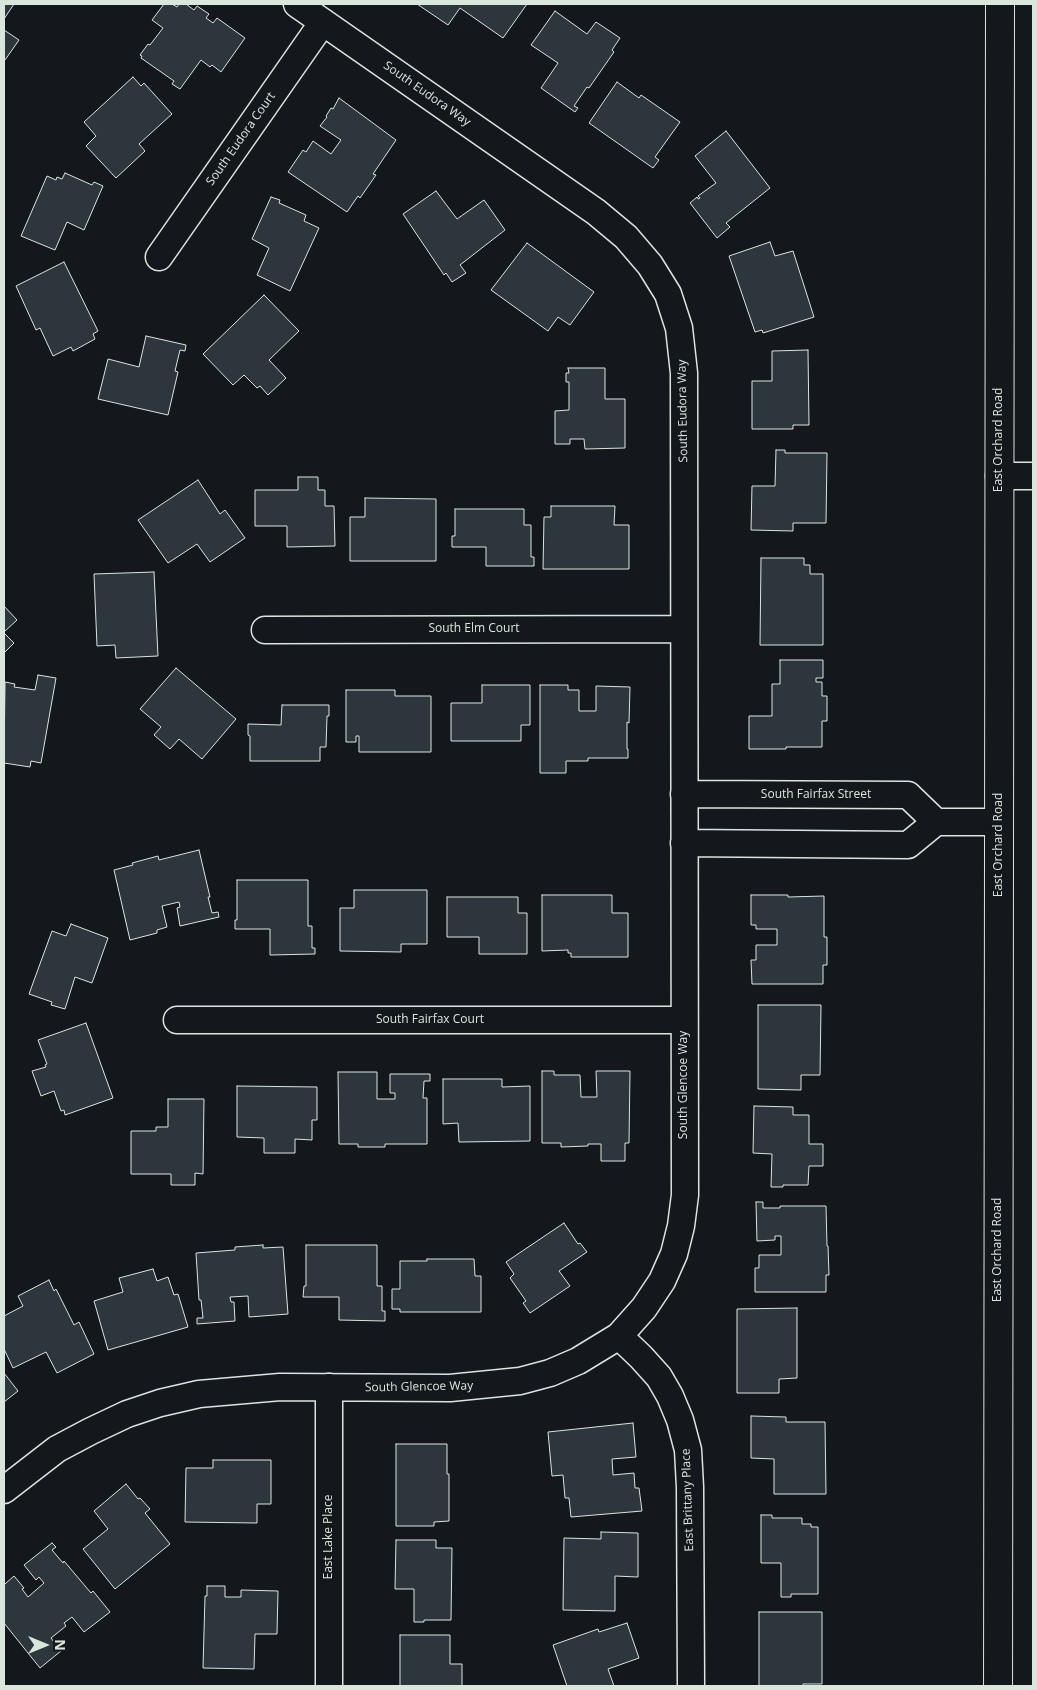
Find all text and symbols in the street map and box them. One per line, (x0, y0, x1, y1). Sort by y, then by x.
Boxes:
street label: South Eudora Way (381, 59, 473, 129)
street label: South Eudora Court (203, 90, 279, 188)
street label: South Eudora Way (675, 359, 691, 463)
street label: East Orchard Road (992, 388, 1006, 492)
street label: South Elm Court (428, 622, 520, 636)
street label: South Fairfax Street (761, 788, 871, 802)
street label: East Orchard Road (992, 793, 1006, 897)
street label: South Fairfax Court (376, 1013, 484, 1027)
street label: South Glencoe Way (677, 1031, 691, 1139)
street label: East Orchard Road (991, 1198, 1005, 1302)
street label: South Glencoe Way (365, 1379, 473, 1395)
street label: East Brittany Place (679, 1448, 697, 1552)
street label: East Lake Place (322, 1495, 336, 1579)
north arrow (20, 1620, 70, 1670)
text: N (51, 1639, 70, 1651)

